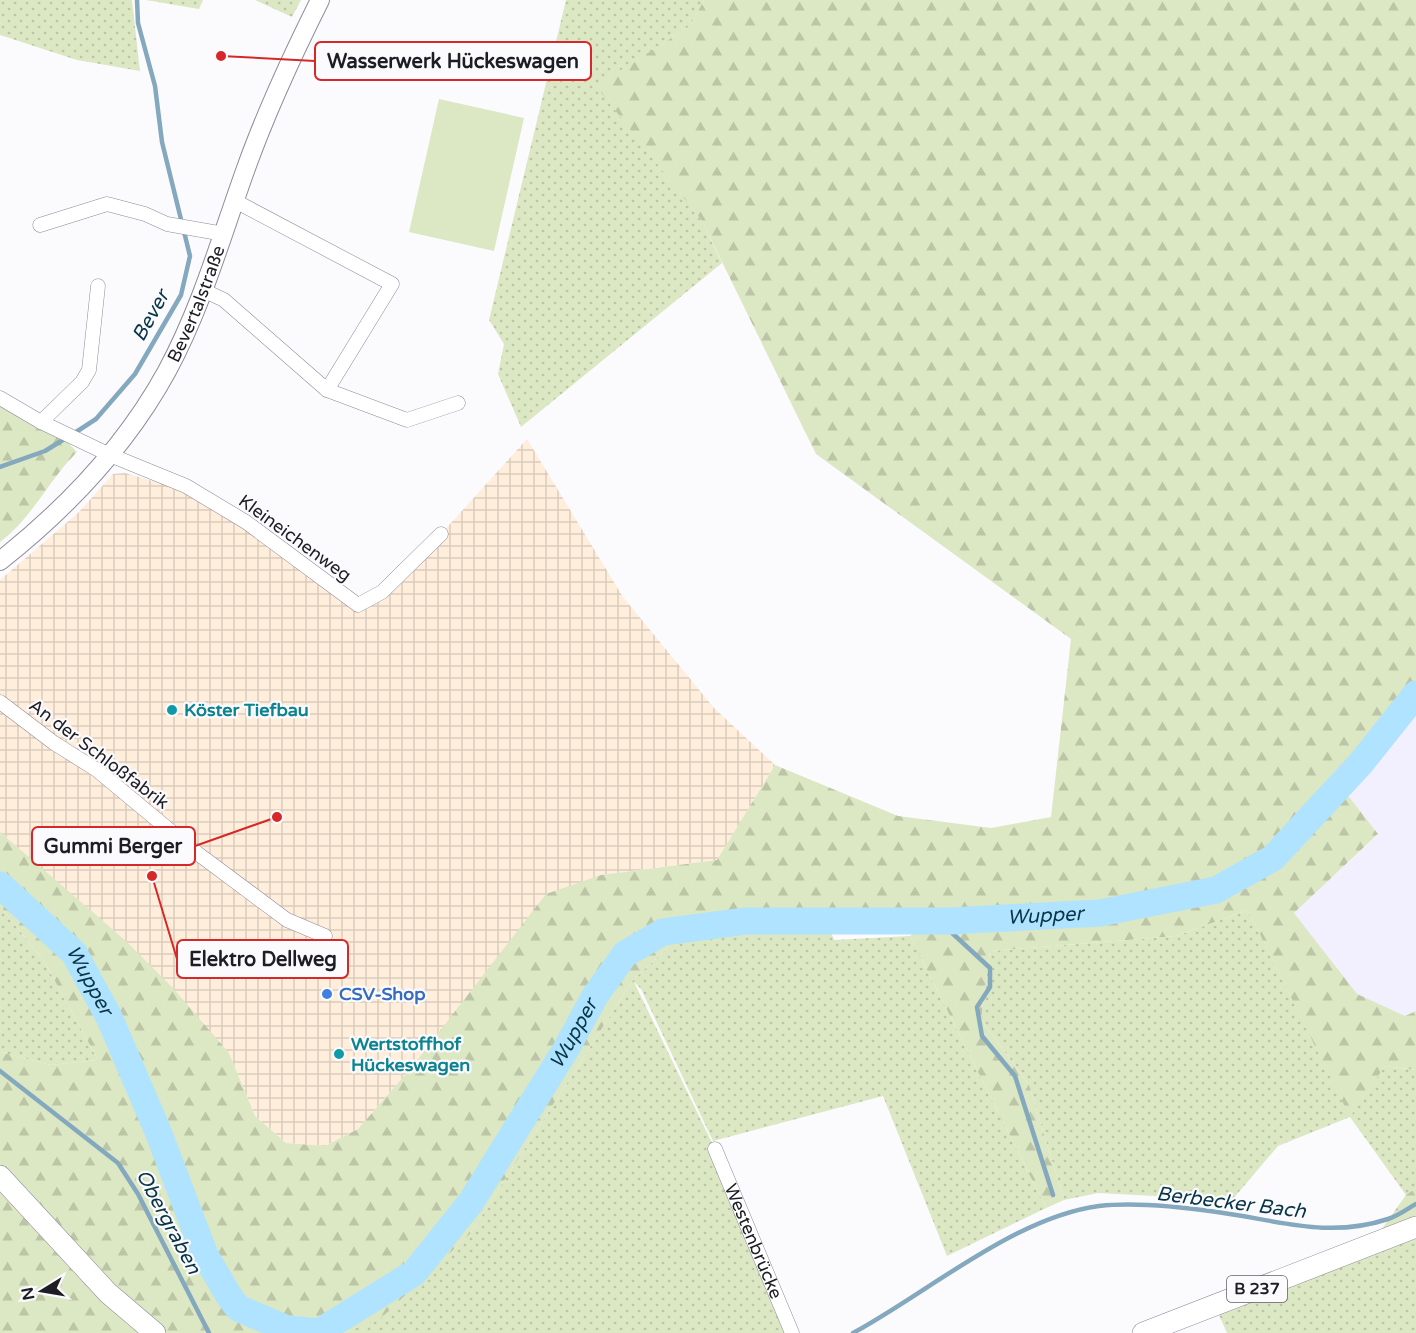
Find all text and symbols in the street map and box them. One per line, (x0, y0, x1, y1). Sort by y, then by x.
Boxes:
callout: Wasserwerk Hückeswagen (315, 42, 591, 80)
text: Wasserwerk Hückeswagen (327, 50, 579, 74)
street label: Bevertalstraße (162, 242, 229, 366)
water label: Bever (127, 284, 176, 346)
street label: Kleineichenweg (234, 490, 356, 586)
street label: An der Schloßfabrik (25, 694, 173, 814)
place label: Köster Tiefbau (184, 699, 309, 721)
marker: Köster Tiefbau (165, 703, 179, 717)
callout: Gummi Berger (32, 827, 195, 865)
text: Gummi Berger (44, 835, 182, 859)
water label: Wupper (1007, 902, 1086, 930)
callout: Elektro Dellweg (177, 940, 348, 978)
water label: Wupper (60, 942, 119, 1022)
text: Elektro Dellweg (189, 948, 337, 972)
place label: CSV-Shop (339, 983, 426, 1005)
marker: CSV-Shop (320, 987, 334, 1001)
water label: Wupper (545, 993, 604, 1073)
place label: Wertstoffhof Hückeswagen (351, 1033, 470, 1076)
marker: Wertstoffhof Hückeswagen (332, 1047, 346, 1061)
water label: Obergraben (130, 1166, 206, 1279)
street label: Westenbrücke (720, 1180, 787, 1302)
water label: Berbecker Bach (1155, 1182, 1308, 1224)
north arrow (12, 1261, 72, 1321)
road number: B 237 (1227, 1276, 1287, 1302)
text: N (17, 1285, 39, 1302)

